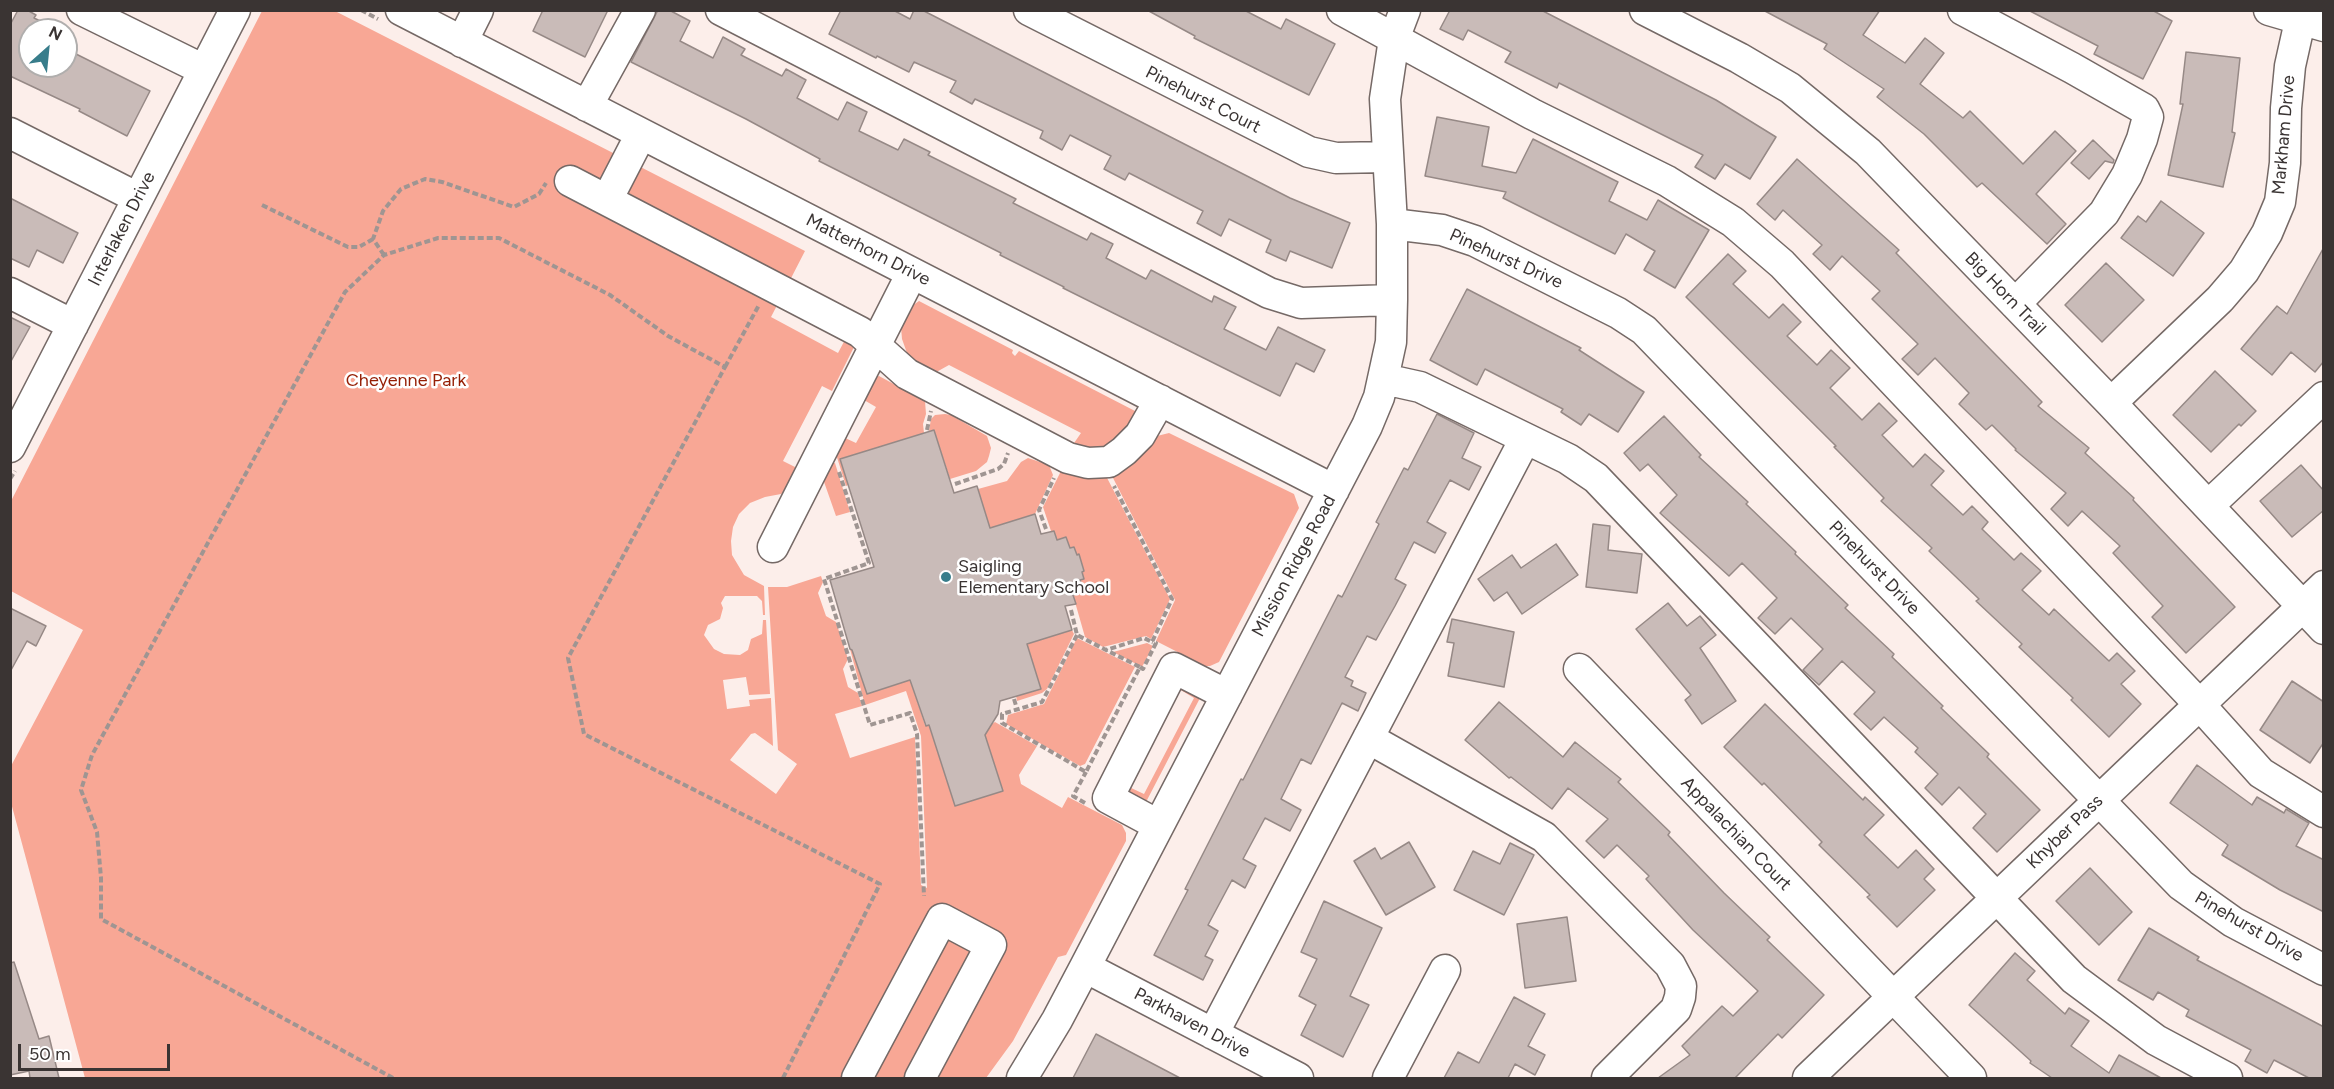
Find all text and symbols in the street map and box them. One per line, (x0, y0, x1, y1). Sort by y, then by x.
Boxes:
north arrow (18, 18, 78, 78)
text: N (46, 22, 65, 45)
street label: Pinehurst Court (1142, 62, 1264, 138)
street label: Markham Drive (2268, 74, 2300, 196)
street label: Interlaken Drive (84, 168, 160, 290)
street label: Matterhorn Drive (802, 209, 934, 291)
street label: Pinehurst Drive (1446, 224, 1566, 294)
street label: Big Horn Trail (1960, 248, 2050, 340)
park label: Cheyenne Park (346, 370, 466, 392)
street label: Mission Ridge Road (1247, 491, 1341, 641)
street label: Pinehurst Drive (1824, 517, 1924, 619)
place label: Saigling Elementary School (958, 556, 1109, 598)
marker: Saigling Elementary School (939, 570, 953, 584)
street label: Appalachian Court (1676, 773, 1796, 895)
street label: Khyber Pass (2022, 790, 2108, 874)
street label: Pinehurst Drive (2191, 887, 2307, 967)
street label: Parkhaven Drive (1130, 983, 1254, 1063)
scale bar (21, 1032, 172, 1070)
text: 50 m (29, 1043, 71, 1065)

